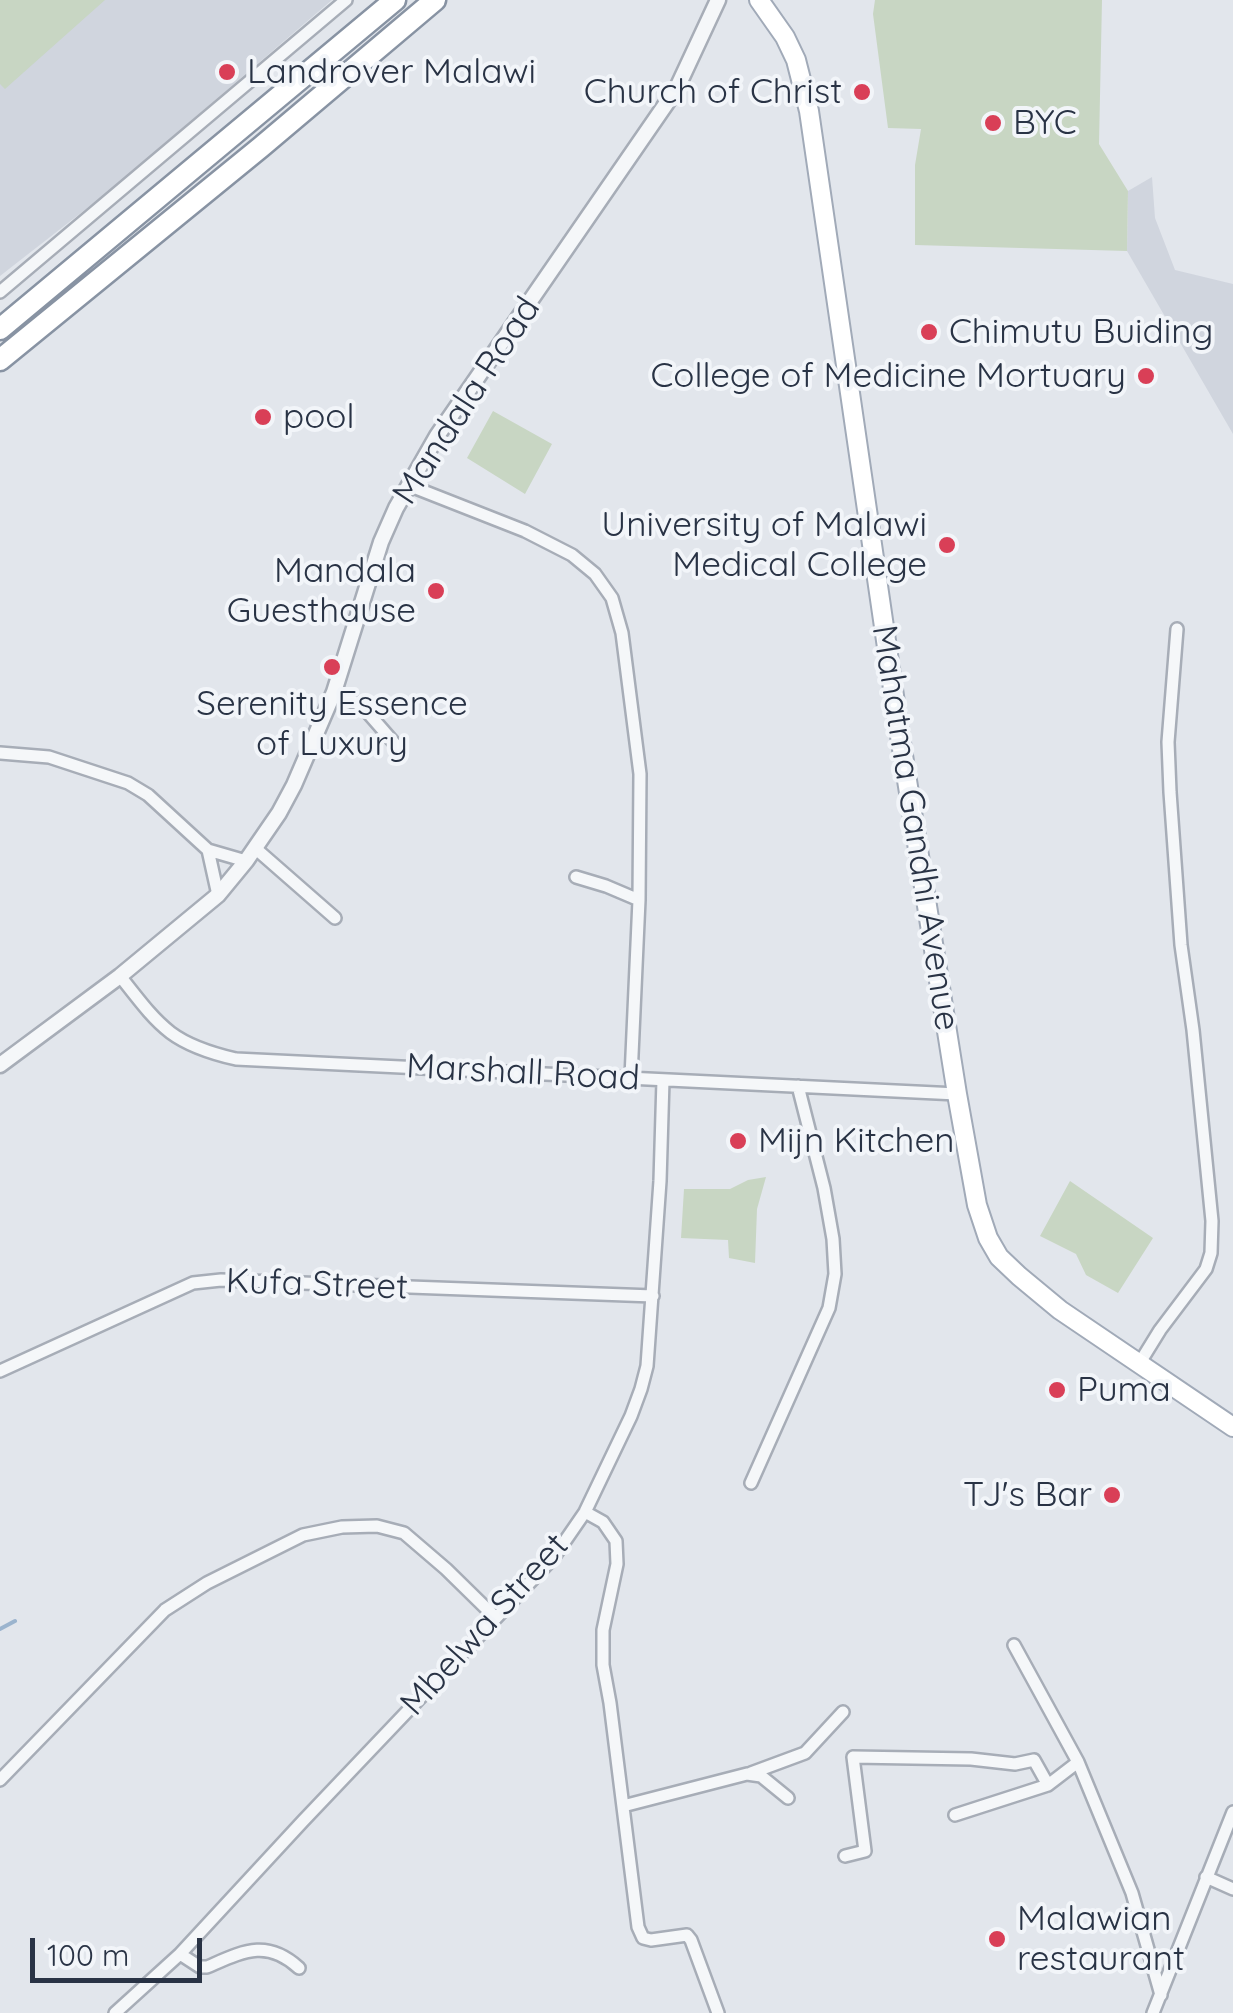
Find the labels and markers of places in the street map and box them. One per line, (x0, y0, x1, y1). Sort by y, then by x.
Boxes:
place label: Landrover Malawi (247, 51, 536, 93)
marker: Landrover Malawi (216, 61, 238, 83)
place label: Church of Christ (584, 71, 842, 113)
marker: Church of Christ (851, 81, 873, 103)
place label: BYC (1013, 102, 1076, 144)
marker: BYC (982, 112, 1004, 134)
place label: Chimutu Buiding (949, 311, 1213, 353)
marker: Chimutu Buiding (918, 321, 940, 343)
place label: College of Medicine Mortuary (650, 355, 1126, 397)
marker: College of Medicine Mortuary (1135, 365, 1157, 387)
place label: pool (283, 396, 355, 438)
marker: pool (252, 406, 274, 428)
place label: University of Malawi Medical College (601, 504, 927, 586)
marker: University of Malawi Medical College (936, 534, 958, 556)
place label: Mandala Guesthause (227, 550, 416, 632)
marker: Mandala Guesthause (425, 580, 447, 602)
marker: Serenity Essence of Luxury (321, 656, 343, 678)
place label: Serenity Essence of Luxury (196, 683, 468, 765)
place label: Mijn Kitchen (758, 1120, 954, 1162)
marker: Mijn Kitchen (727, 1130, 749, 1152)
place label: Puma (1077, 1369, 1171, 1411)
marker: Puma (1046, 1379, 1068, 1401)
place label: TJ's Bar (963, 1474, 1092, 1516)
marker: TJ's Bar (1101, 1484, 1123, 1506)
place label: Malawian restaurant (1017, 1898, 1185, 1980)
marker: Malawian restaurant (986, 1928, 1008, 1950)

